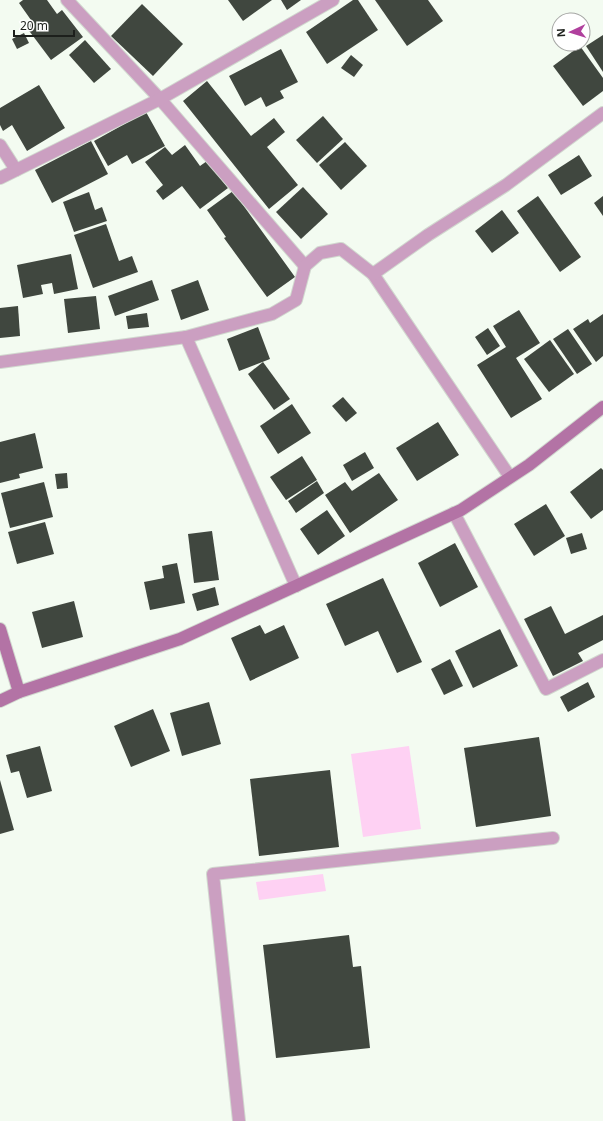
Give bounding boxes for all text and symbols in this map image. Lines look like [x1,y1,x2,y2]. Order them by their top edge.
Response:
scale bar [14,12,74,38]
north arrow [551,12,591,52]
text: 20 m [20,17,48,34]
text: N [553,28,568,38]

